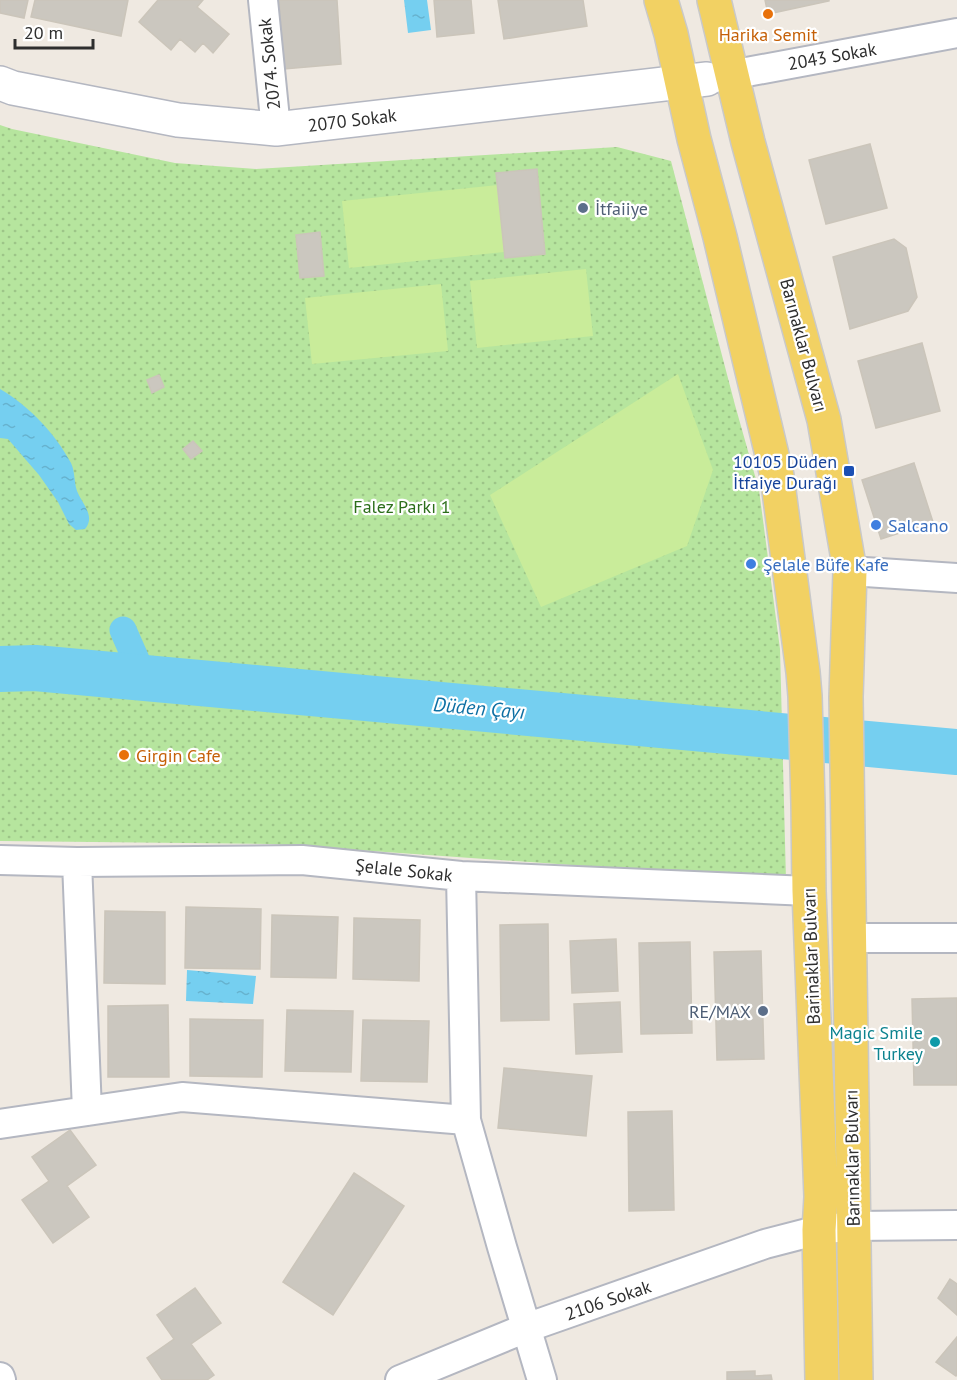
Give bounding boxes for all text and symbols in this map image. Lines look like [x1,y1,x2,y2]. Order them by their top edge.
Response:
marker: Harika Semit [761,7,775,21]
scale bar [15,12,93,50]
street label: 2074. Sokak [253,17,285,111]
text: 20 m [24,21,63,44]
place label: Harika Semit [719,23,817,46]
street label: 2043 Sokak [786,37,878,75]
street label: 2070 Sokak [306,103,398,137]
place label: İtfaiiye [595,197,648,220]
marker: İtfaiiye [576,201,590,215]
street label: Barınaklar Bulvarı [775,276,833,414]
place label: 10105 Düden İtfaiye Durağı [733,450,837,494]
marker: 10105 Düden İtfaiye Durağı [842,464,856,478]
park label: Falez Parkı 1 [353,495,451,518]
place label: Salcano [888,514,948,537]
marker: Salcano [869,518,883,532]
place label: Şelale Büfe Kafe [763,553,889,576]
marker: Şelale Büfe Kafe [744,557,758,571]
water label: Düden Çayı [432,691,526,725]
place label: Girgin Cafe [136,744,221,767]
marker: Girgin Cafe [117,748,131,762]
street label: Şelale Sokak [354,853,454,887]
street label: Barinaklar Bulvarı [797,887,825,1025]
place label: RE/MAX [689,1000,751,1023]
marker: RE/MAX [756,1004,770,1018]
place label: Magic Smile Turkey [829,1021,924,1065]
marker: Magic Smile Turkey [928,1035,942,1049]
street label: Barınaklar Bulvarı [839,1089,865,1227]
street label: 2106 Sokak [562,1274,654,1325]

